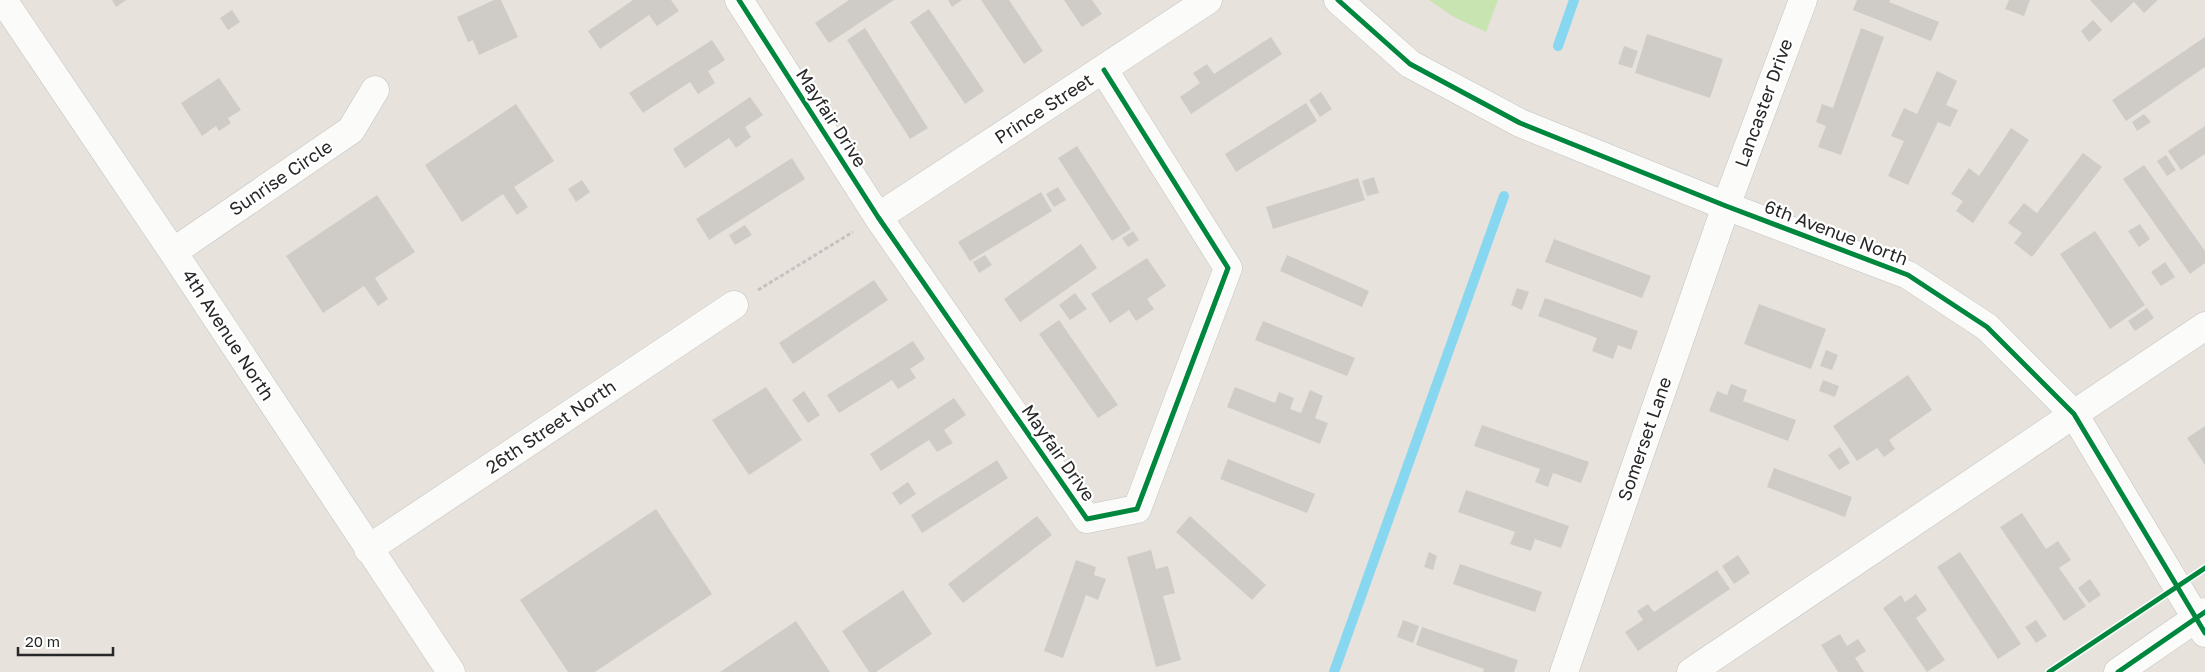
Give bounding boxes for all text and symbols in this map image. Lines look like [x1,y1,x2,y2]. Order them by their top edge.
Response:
street label: Lancaster Drive [1730,35,1796,170]
street label: Mayfair Drive [792,64,872,171]
street label: Prince Street [990,68,1097,148]
street label: Sunrise Circle [225,135,336,220]
street label: 6th Avenue North [1762,195,1911,270]
street label: 4th Avenue North [178,265,279,404]
street label: Somerset Lane [1613,374,1676,503]
street label: 26th Street North [481,375,620,478]
street label: Mayfair Drive [1017,400,1100,505]
scale bar [18,624,112,656]
text: 20 m [25,632,60,650]

